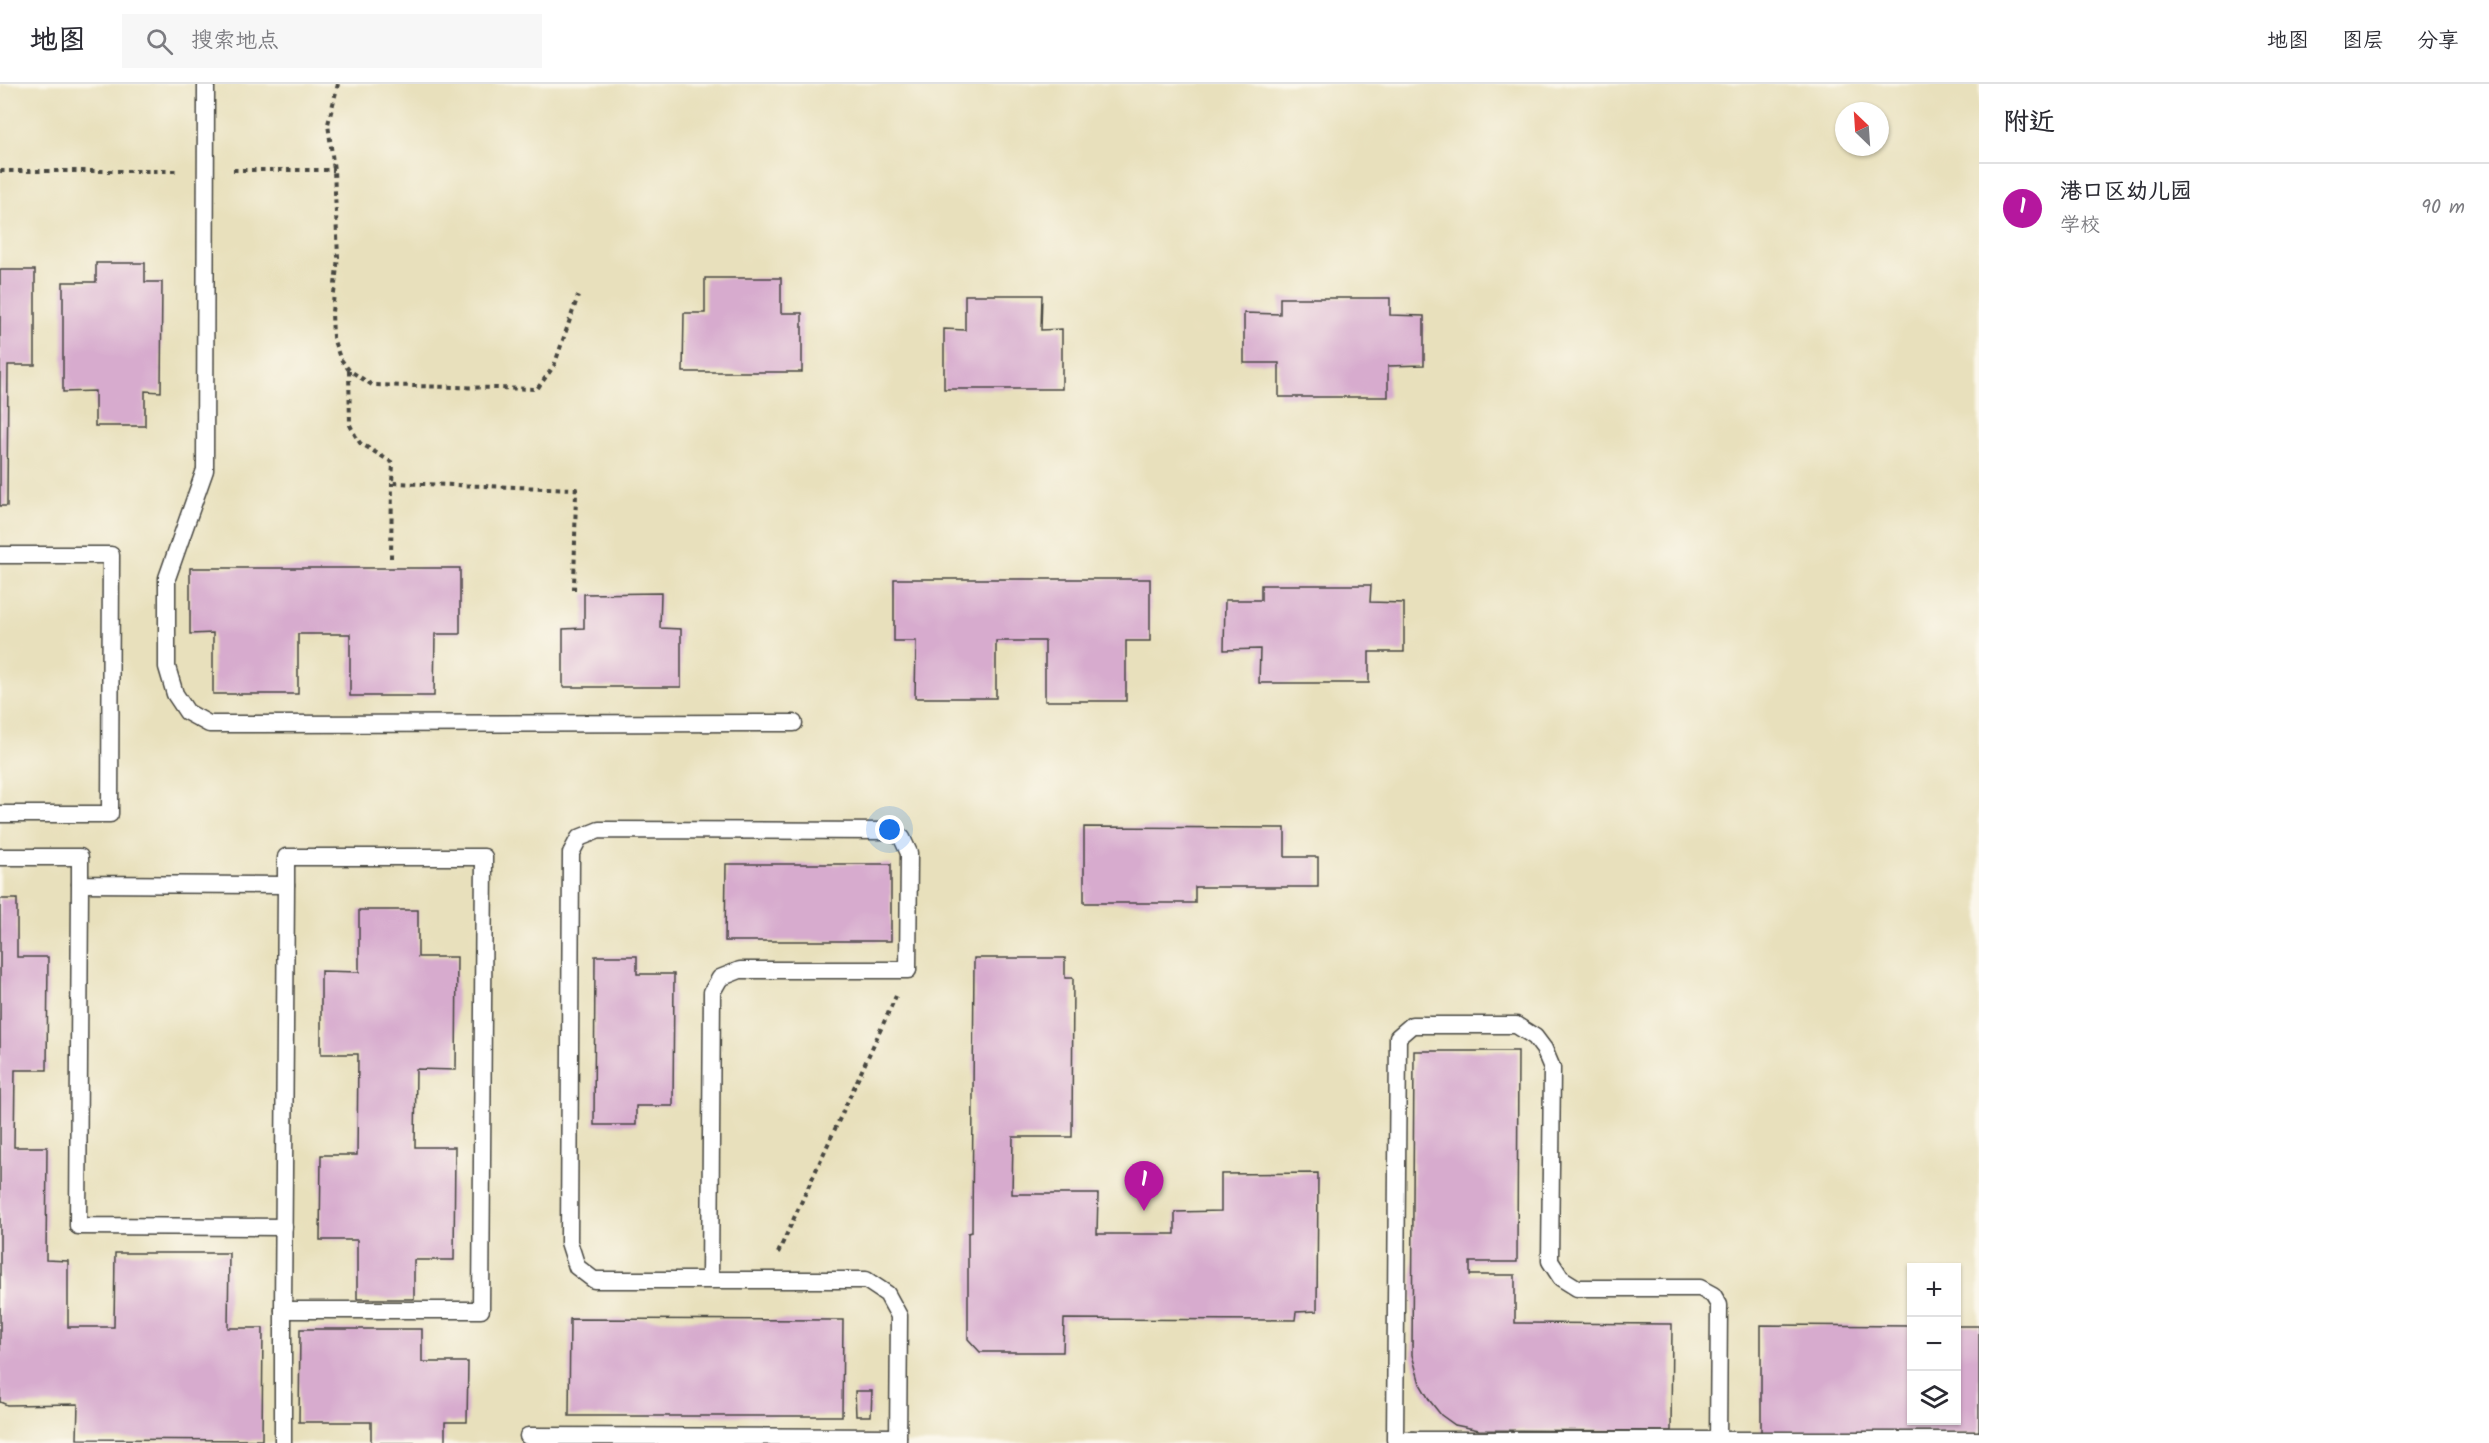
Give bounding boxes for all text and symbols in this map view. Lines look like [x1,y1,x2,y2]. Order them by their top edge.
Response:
search box [122,14,542,68]
text: 地图 [30,19,86,64]
text: 搜索地点 [191,24,279,59]
icon: search [143,25,176,58]
text: 地图 [2267,25,2309,58]
text: 图层 [2342,25,2384,58]
text: 分享 [2417,25,2459,58]
north arrow [1835,102,1889,156]
text: 附近 [2003,102,2055,144]
text: 港口区幼儿园 [2060,175,2192,210]
text: 1 [2019,192,2026,224]
text: 90 m [2421,192,2465,224]
text: 学校 [2060,210,2100,242]
your location [875,815,904,844]
pin: 1 [1124,1162,1164,1211]
map controls [1907,1263,1961,1425]
button: + [1907,1263,1961,1317]
button: − [1907,1317,1961,1371]
button: layers [1907,1371,1961,1425]

